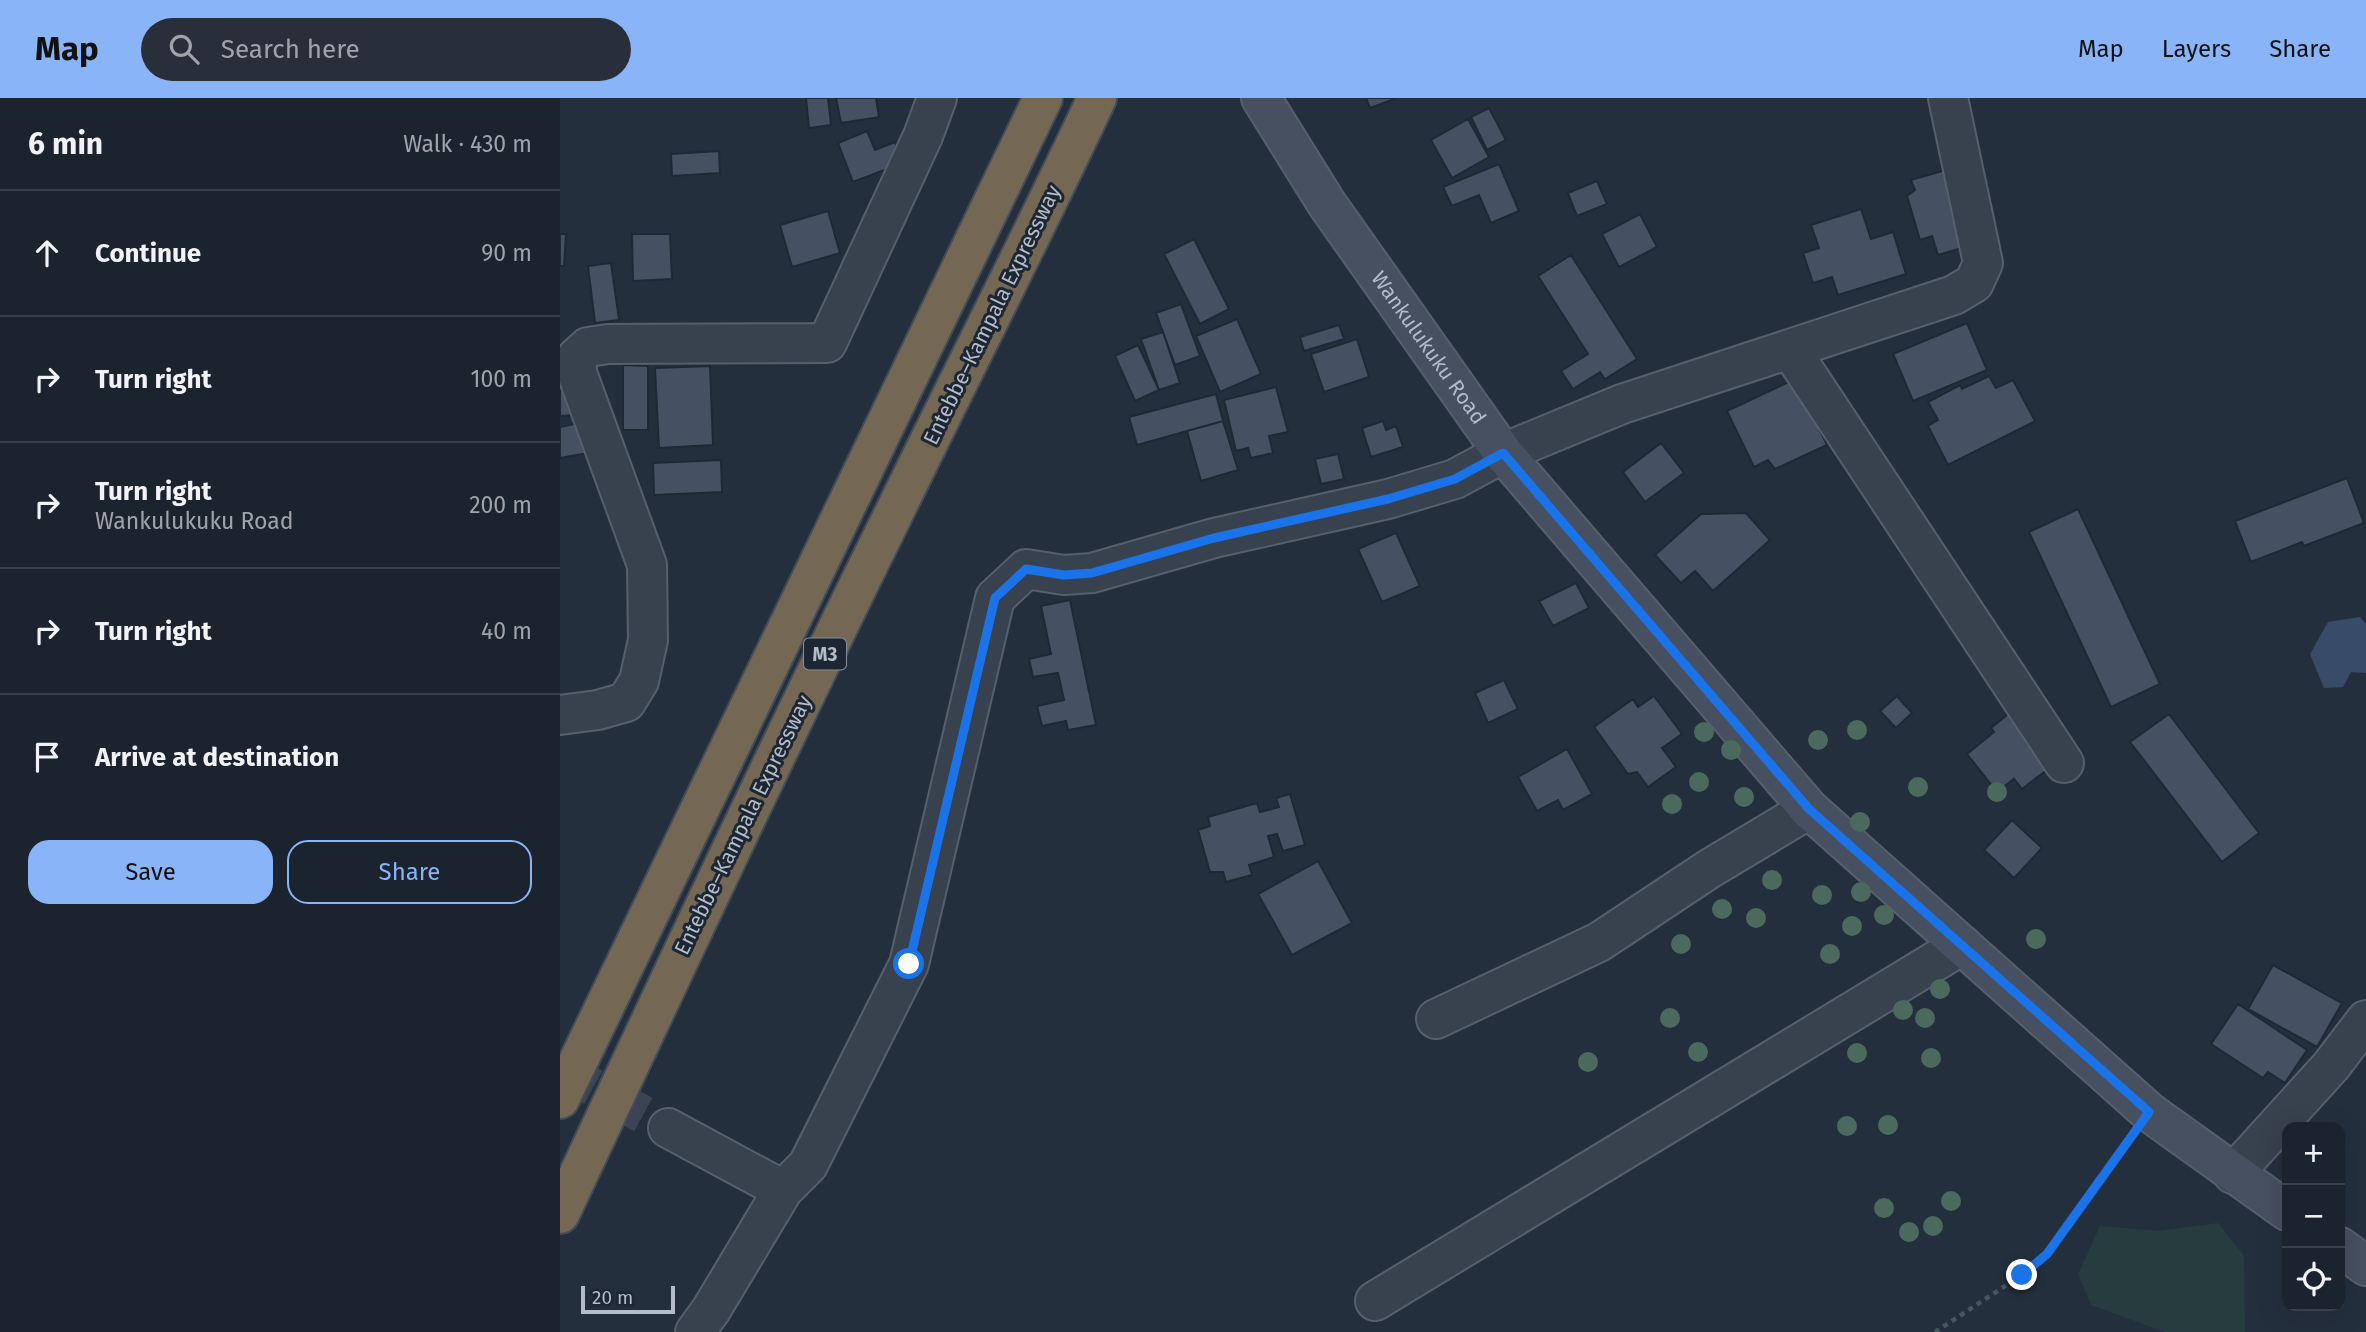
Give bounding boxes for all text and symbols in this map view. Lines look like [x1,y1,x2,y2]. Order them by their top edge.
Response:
search box [141,18,631,81]
text: Map [35,29,99,69]
icon: search [165,30,203,68]
text: Search here [221,34,360,65]
text: Map [2078,35,2124,63]
text: Layers [2162,35,2231,63]
text: Share [2269,35,2331,63]
text: 6 min [28,126,103,162]
text: Walk · 430 m [403,130,532,158]
street label: Entebbe–Kampala Expressway [918,180,1067,449]
icon: ahead [28,234,66,272]
text: Continue [95,238,201,269]
text: 90 m [481,239,532,267]
street label: Wankulukuku Road [1366,266,1492,429]
icon: right [28,360,66,398]
text: Turn right [95,364,212,395]
text: 100 m [471,365,532,393]
text: Turn right [95,476,212,507]
icon: right [28,486,66,524]
text: 200 m [469,491,532,519]
text: Wankulukuku Road [95,507,294,535]
icon: right [28,612,66,650]
text: Turn right [95,616,212,647]
text: 40 m [481,617,532,645]
road number: M3 [804,638,846,670]
street label: Entebbe–Kampala Expressway [669,690,818,959]
icon: arrive [28,738,66,776]
text: Arrive at destination [95,742,339,773]
button: Save [28,840,273,904]
button: Share [287,840,532,904]
route start [893,948,924,979]
map controls [2282,1122,2345,1311]
button: + [2282,1122,2345,1185]
button: − [2282,1185,2345,1248]
button: locate [2282,1248,2345,1311]
route end [2006,1259,2037,1290]
scale bar [581,1283,676,1315]
text: 20 m [592,1286,633,1309]

